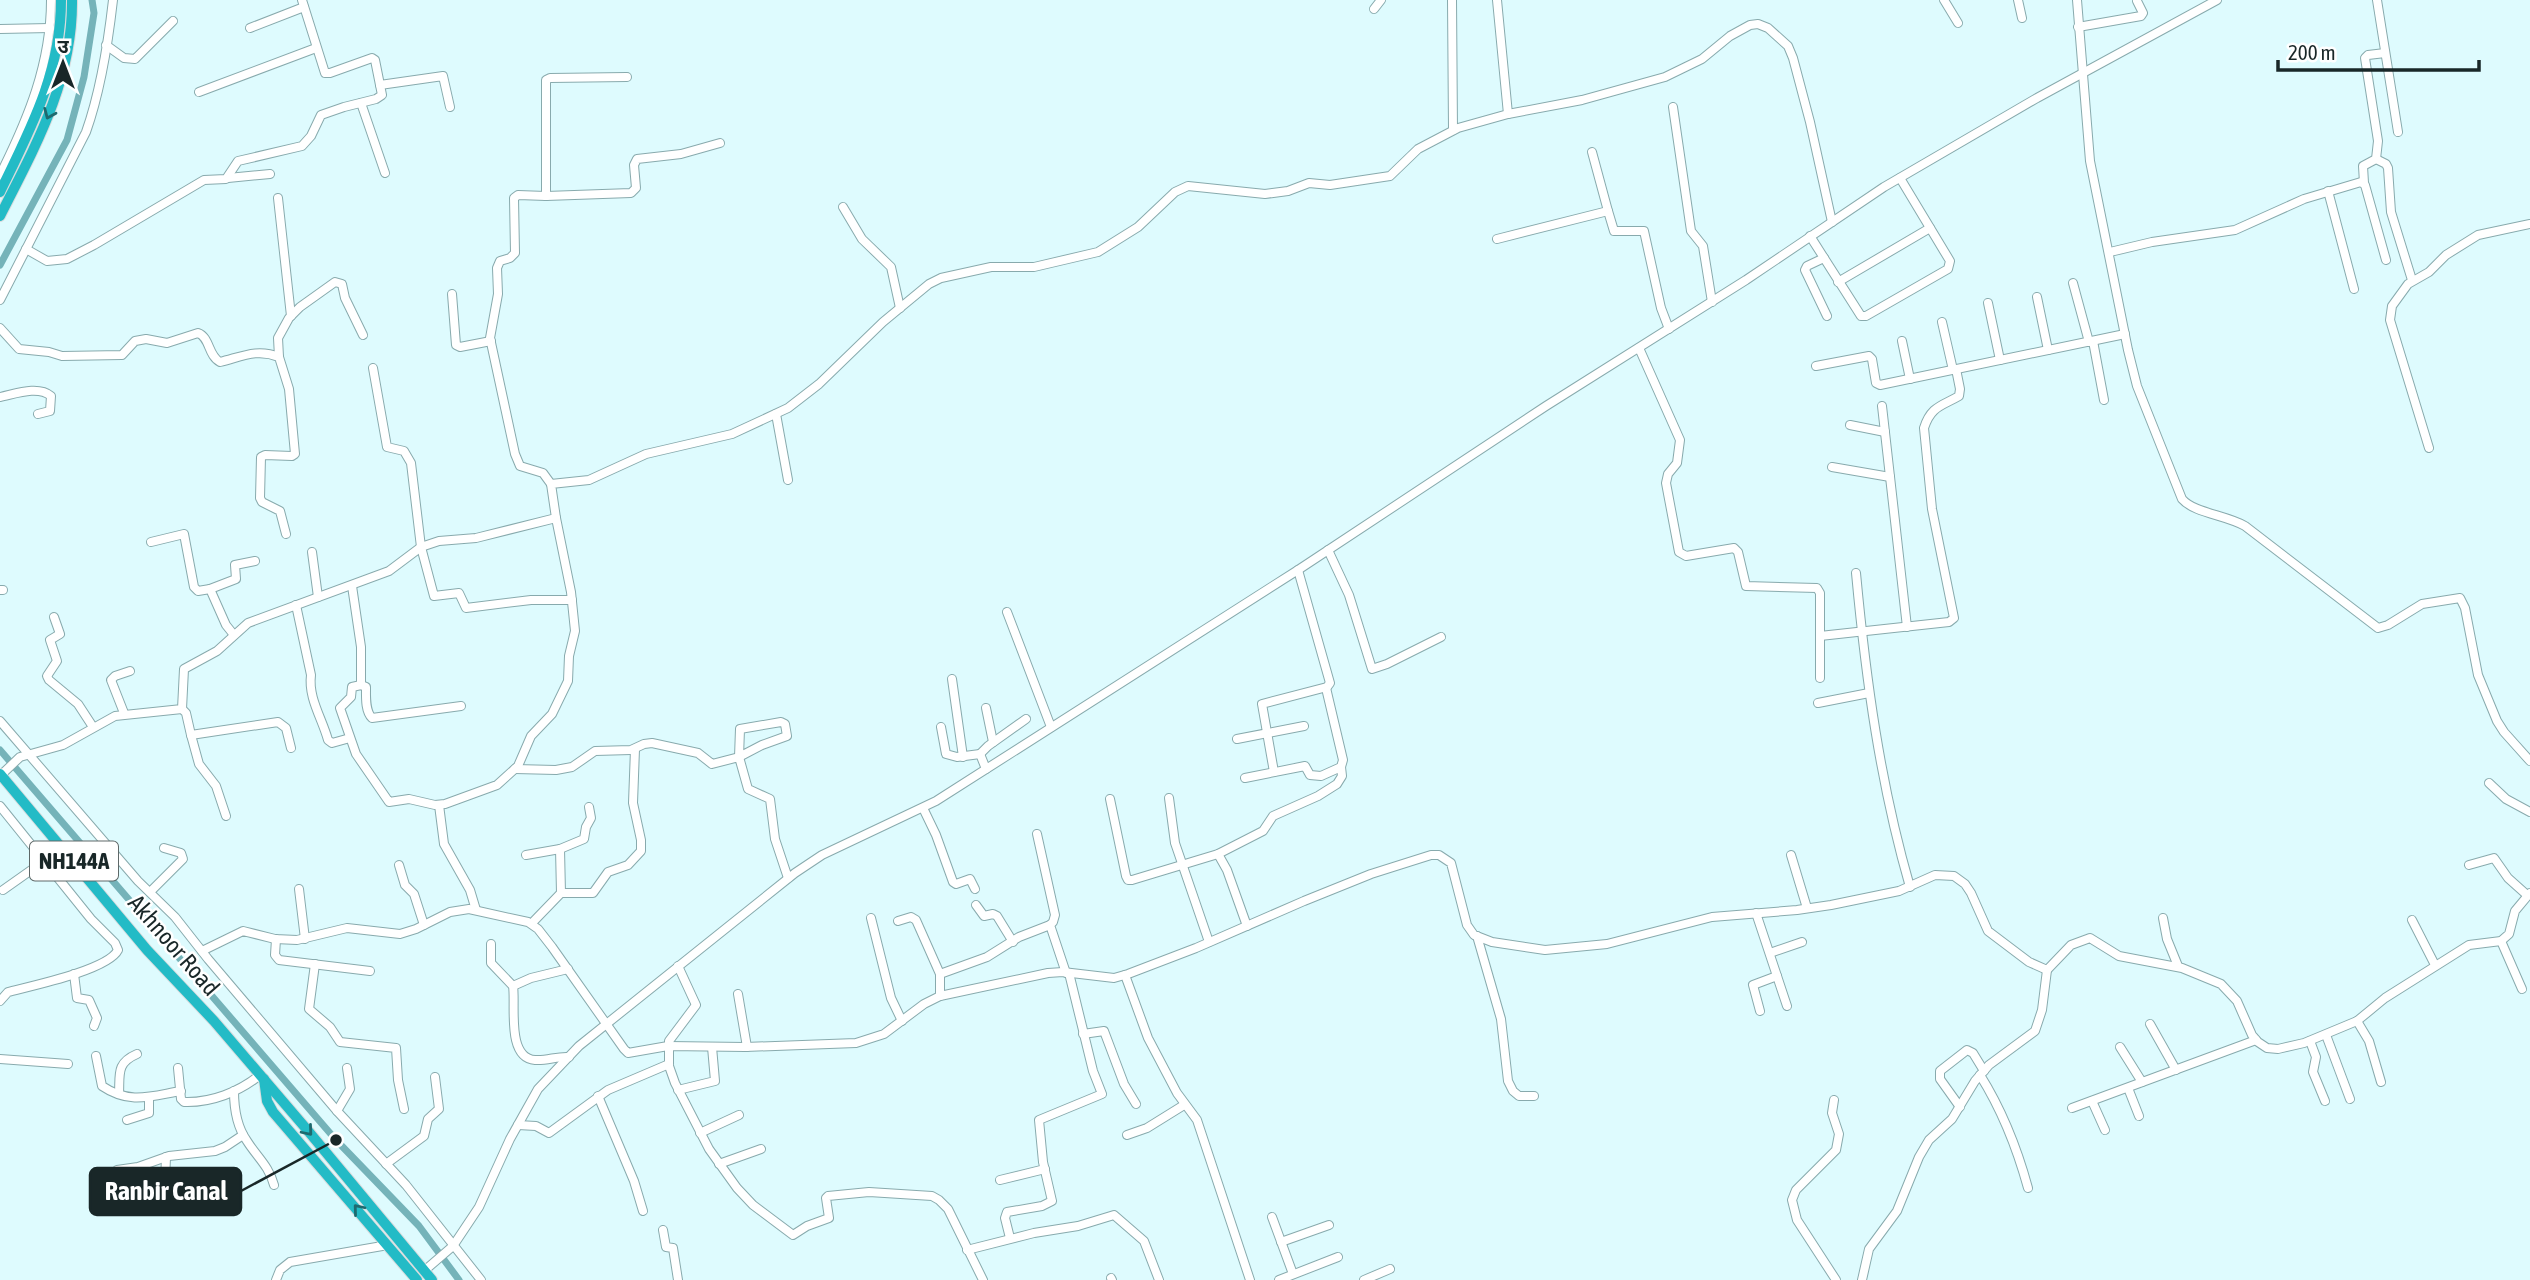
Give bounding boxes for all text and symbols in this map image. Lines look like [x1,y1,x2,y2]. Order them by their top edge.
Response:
north arrow [28,28,98,98]
scale bar [2278,28,2479,72]
text: उ [57,35,69,57]
text: 200 m [2288,40,2336,64]
one-way arrow [44,107,58,119]
road number: NH144A [30,842,118,880]
street label: Akhnoor Road [123,889,225,1001]
one-way arrow [300,1123,312,1136]
callout: Ranbir Canal [90,1168,241,1215]
text: Ranbir Canal [105,1176,228,1206]
one-way arrow [354,1204,366,1217]

